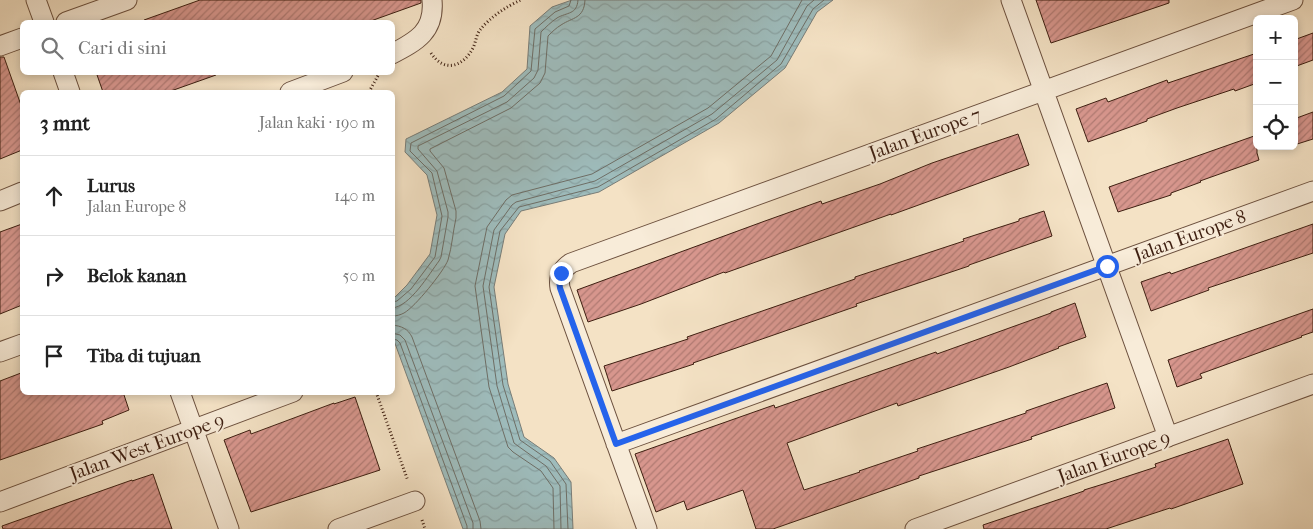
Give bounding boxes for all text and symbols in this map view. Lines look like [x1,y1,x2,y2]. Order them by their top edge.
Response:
map controls [1253,15,1298,150]
button: + [1253,15,1298,60]
search box [20,20,395,75]
icon: search [38,34,66,62]
text: Cari di sini [78,37,167,59]
button: − [1253,60,1298,105]
street label: Jalan Europe 7 [864,104,984,165]
button: locate [1253,105,1298,150]
text: 3 mnt [40,111,90,135]
text: Jalan kaki · 190 m [259,113,375,132]
text: Lurus [87,175,135,197]
icon: ahead [40,182,68,210]
text: 140 m [334,186,375,205]
text: Jalan Europe 8 [87,197,186,216]
street label: Jalan Europe 8 [1129,205,1249,267]
route start [1096,255,1119,278]
icon: right [40,262,68,290]
route end [550,262,573,285]
text: Belok kanan [87,265,187,287]
text: 50 m [343,266,375,285]
icon: arrive [40,342,68,370]
text: Tiba di tujuan [87,345,201,367]
street label: Jalan West Europe 9 [65,409,227,486]
street label: Jalan Europe 9 [1053,426,1173,488]

